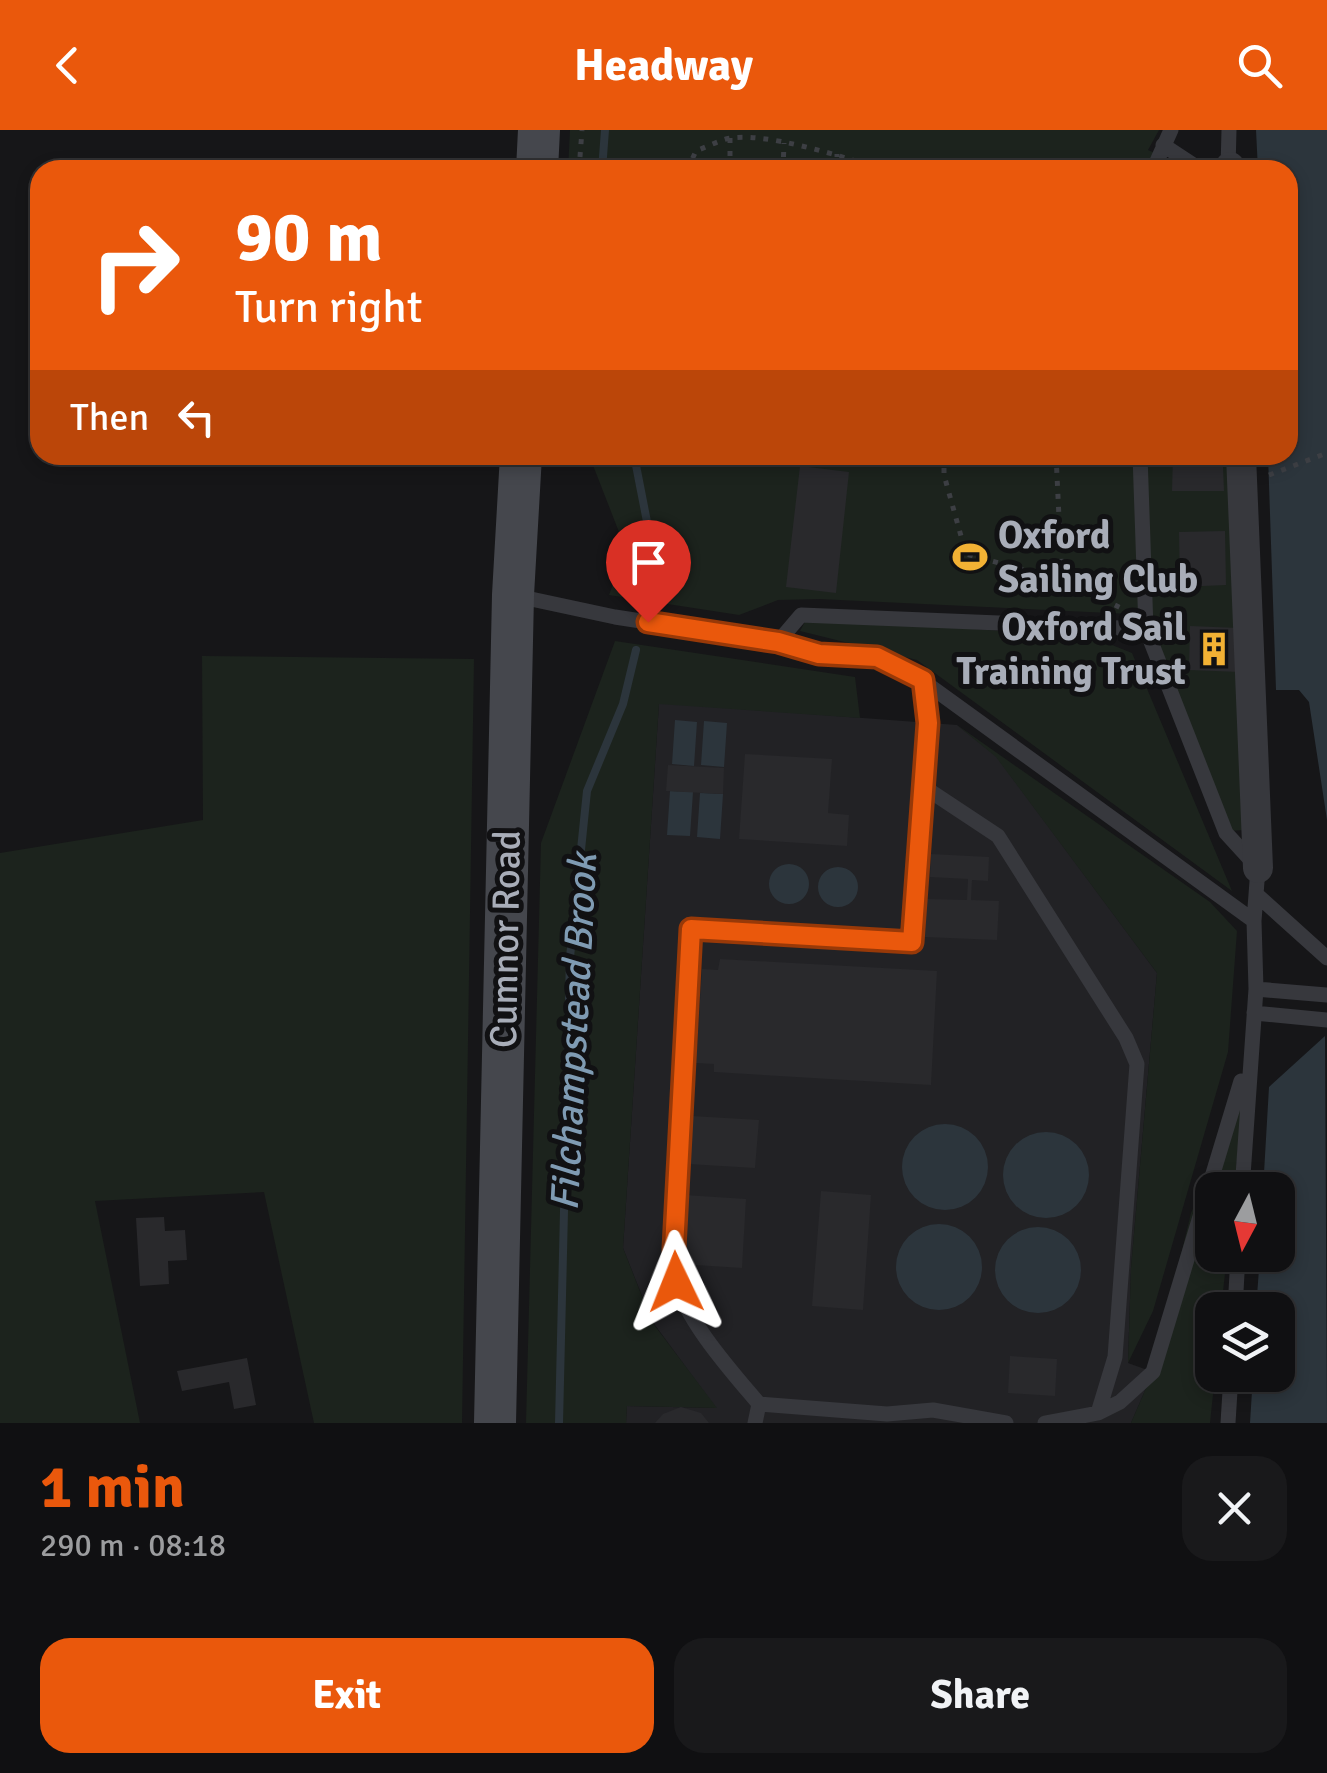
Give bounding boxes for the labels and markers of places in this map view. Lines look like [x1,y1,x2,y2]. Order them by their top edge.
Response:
place label: Oxford Sailing Club [998,512,1198,603]
pin [606,520,691,623]
sports icon: Oxford Sailing Club [951,538,989,576]
place label: Oxford Sail Training Trust [956,604,1186,695]
building icon: Oxford Sail Training Trust [1195,630,1233,668]

